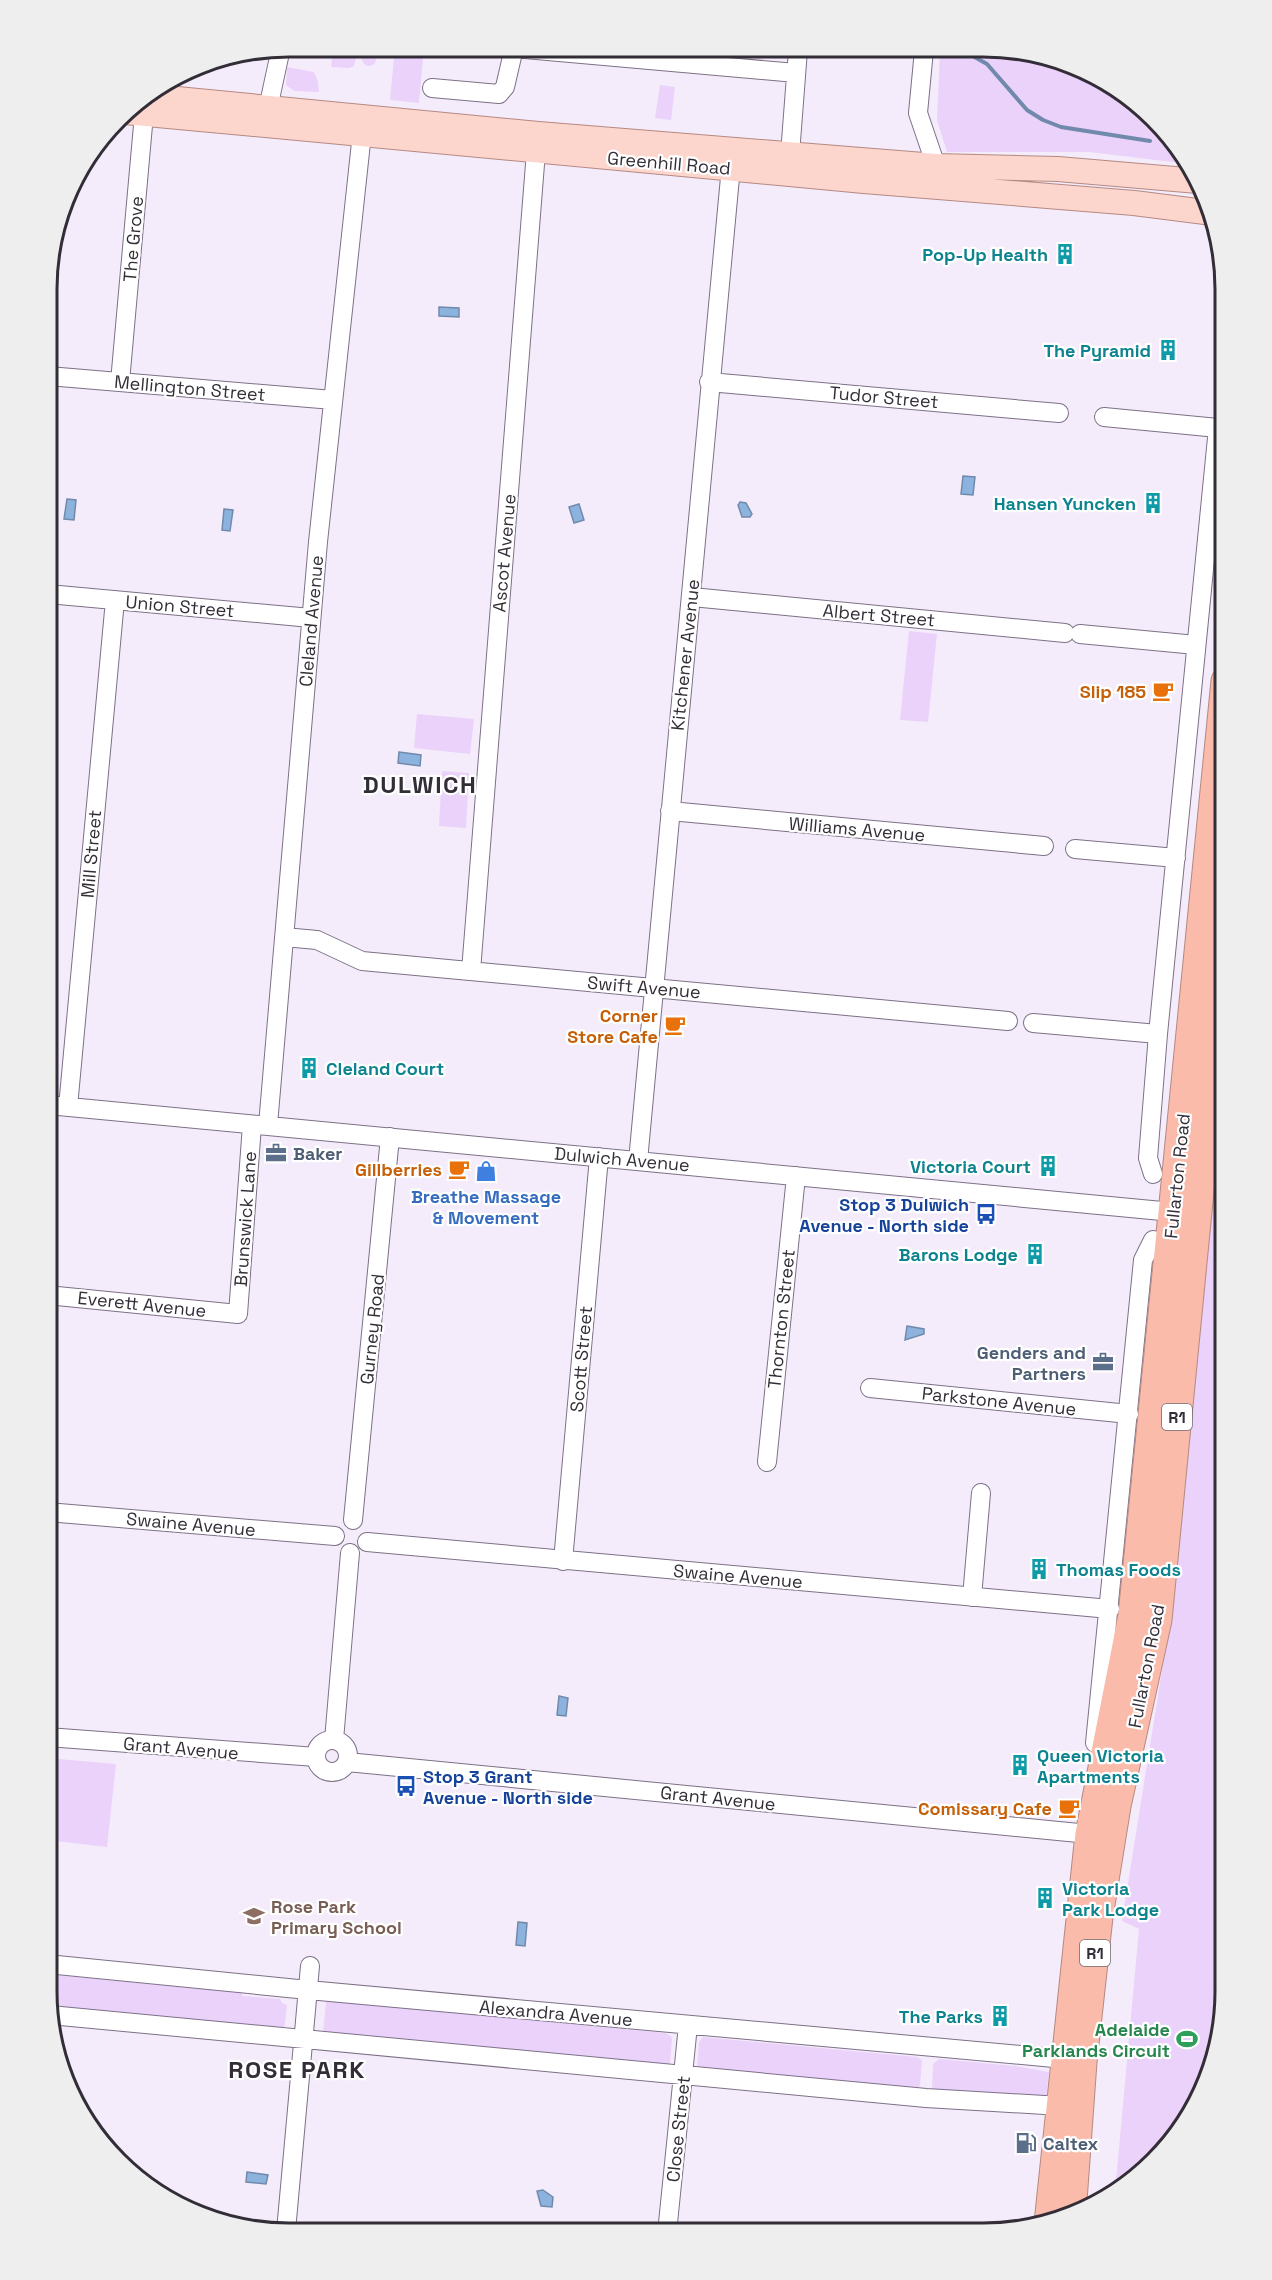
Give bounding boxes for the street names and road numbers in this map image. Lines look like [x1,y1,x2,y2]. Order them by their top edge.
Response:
street label: Greenhill Road [606,146,732,180]
street label: The Grove [118,195,148,283]
street label: Mellington Street [113,370,267,406]
street label: Tudor Street [829,381,939,413]
street label: Ascot Avenue [487,493,521,613]
street label: Cleland Avenue [294,554,328,688]
street label: Kitchener Avenue [666,578,704,732]
street label: Union Street [125,590,235,622]
street label: Albert Street [822,599,936,631]
street label: Mill Street [76,809,106,899]
street label: Williams Avenue [788,812,926,846]
street label: Swift Avenue [586,971,702,1003]
street label: Fullarton Road [1159,1112,1195,1240]
street label: Dulwich Avenue [553,1142,691,1176]
street label: Brunswick Lane [229,1150,261,1288]
street label: Thornton Street [762,1248,800,1390]
street label: Gurney Road [355,1273,389,1385]
street label: Everett Avenue [77,1286,207,1322]
street label: Scott Street [565,1305,597,1413]
street label: Parkstone Avenue [921,1381,1077,1421]
road number: R1 [1162,1404,1192,1430]
street label: Swaine Avenue [125,1507,257,1541]
street label: Swaine Avenue [672,1559,804,1593]
street label: Fullarton Road [1123,1602,1169,1730]
street label: Grant Avenue [122,1732,240,1764]
street label: Grant Avenue [659,1781,777,1815]
road number: R1 [1080,1940,1110,1966]
street label: Alexandra Avenue [478,1995,634,2031]
street label: Close Street [661,2075,695,2183]

